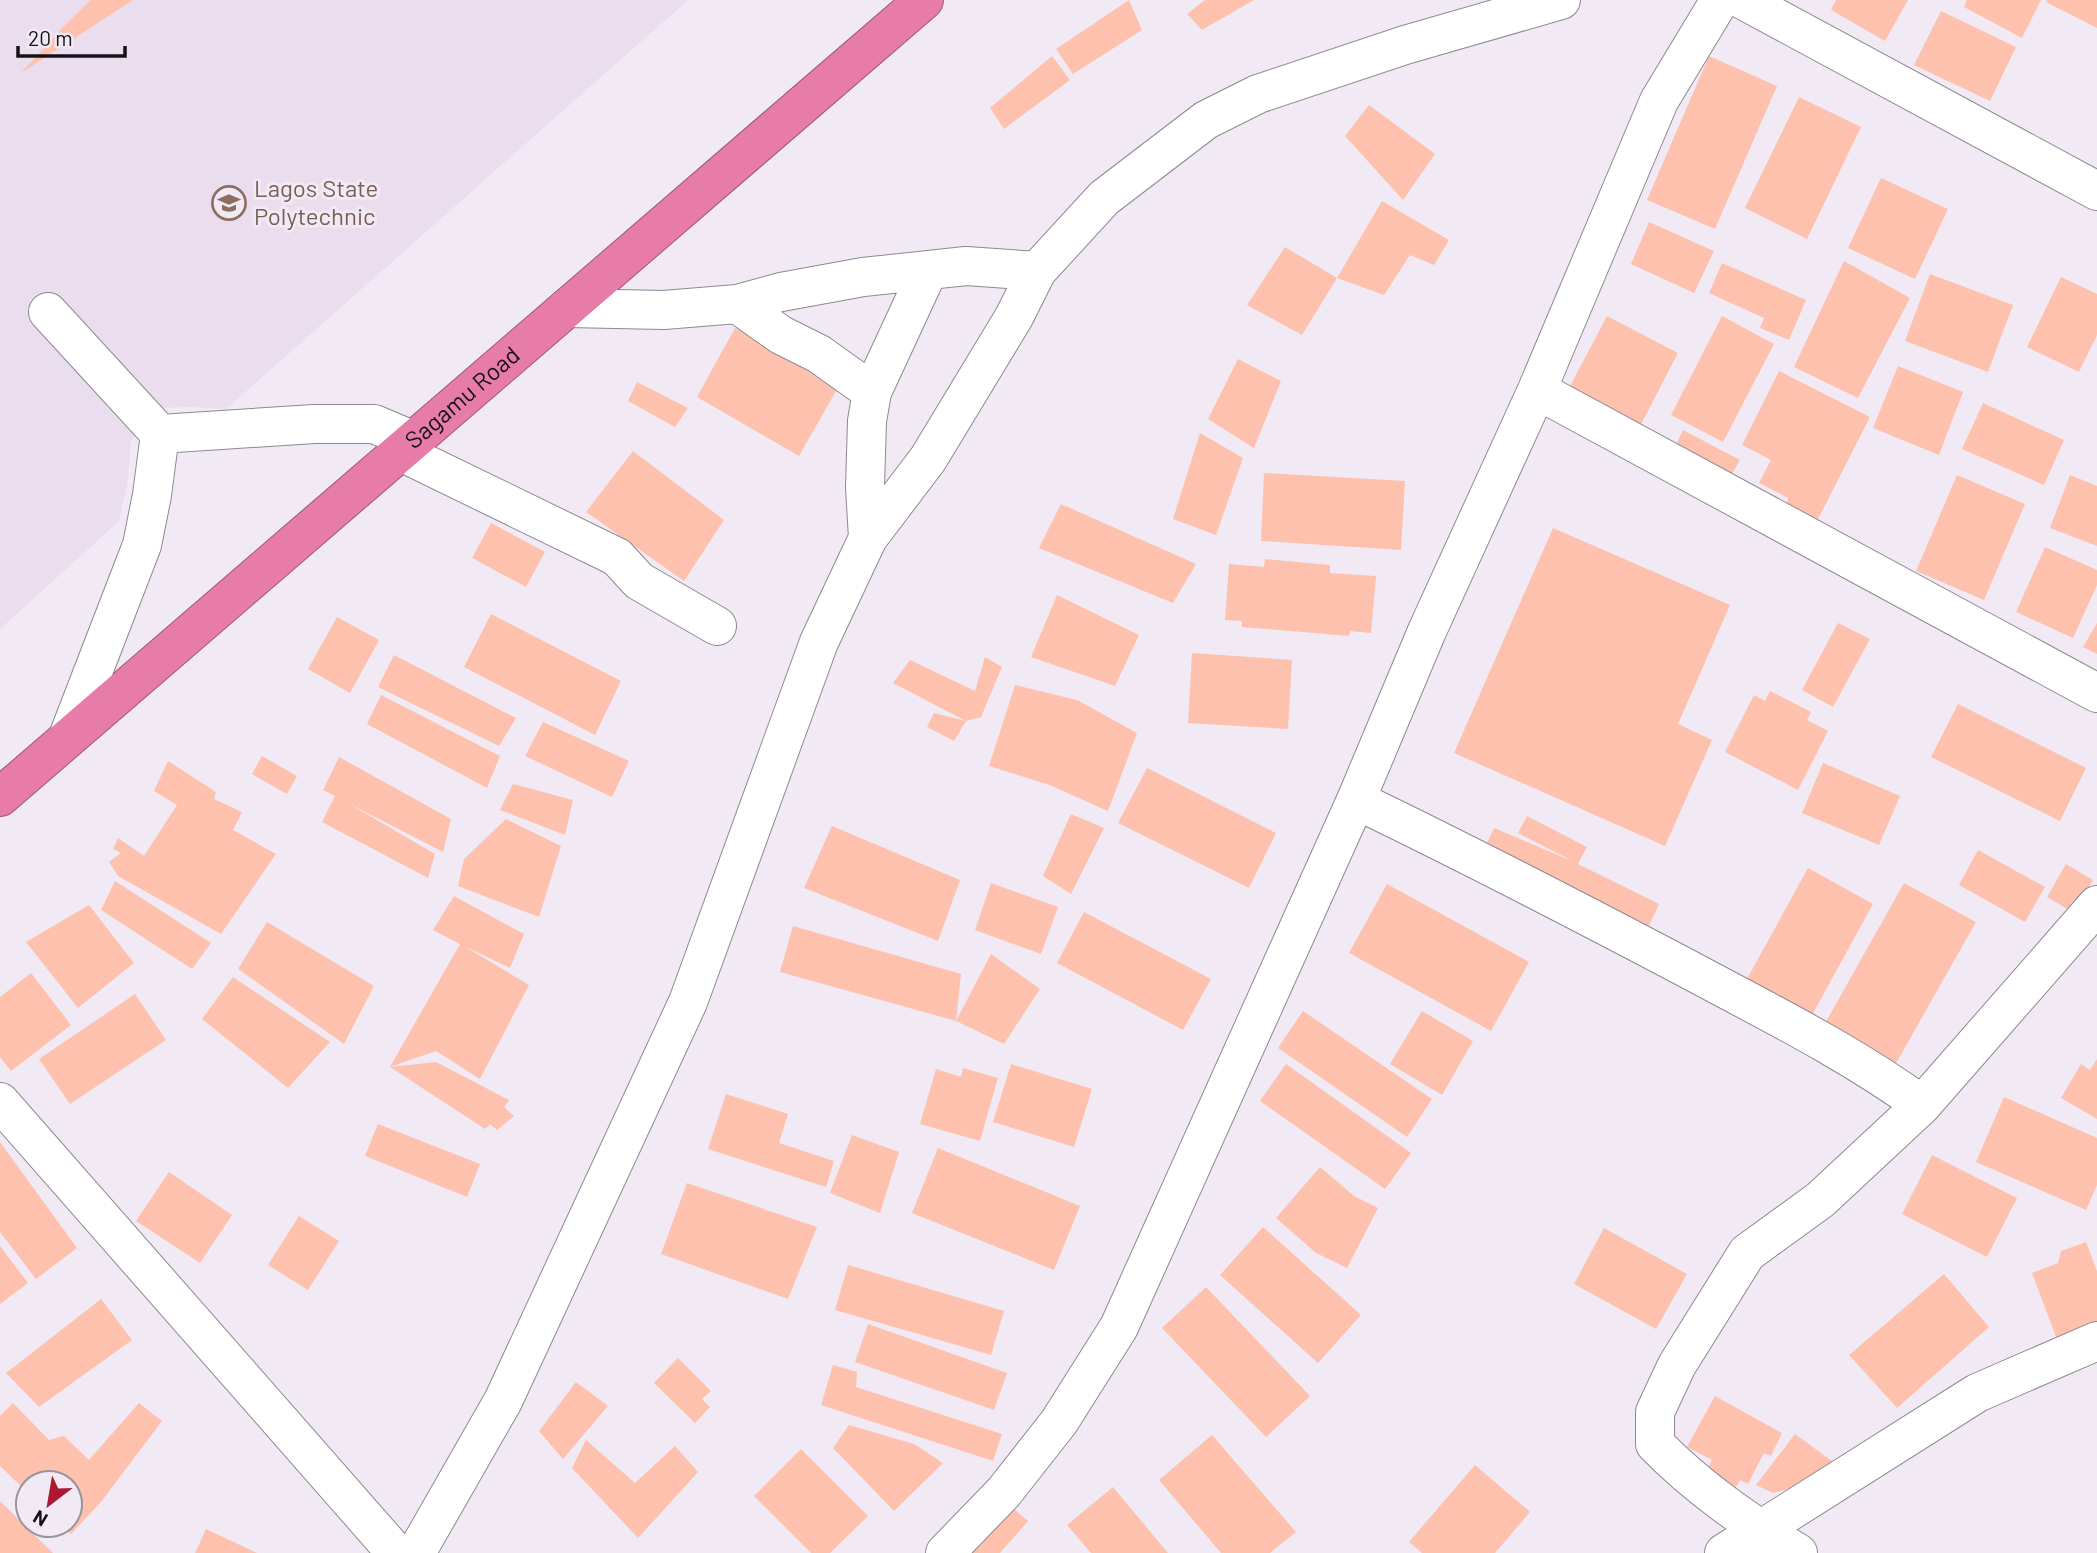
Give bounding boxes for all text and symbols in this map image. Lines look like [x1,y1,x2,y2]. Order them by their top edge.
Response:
scale bar [18,14,124,58]
text: 20 m [28,25,73,50]
place label: Lagos State Polytechnic [254,173,378,230]
school or university icon: Lagos State Polytechnic [210,184,248,222]
street label: Sagamu Road [398,339,525,454]
north arrow [14,1469,84,1539]
text: N [29,1506,51,1532]

